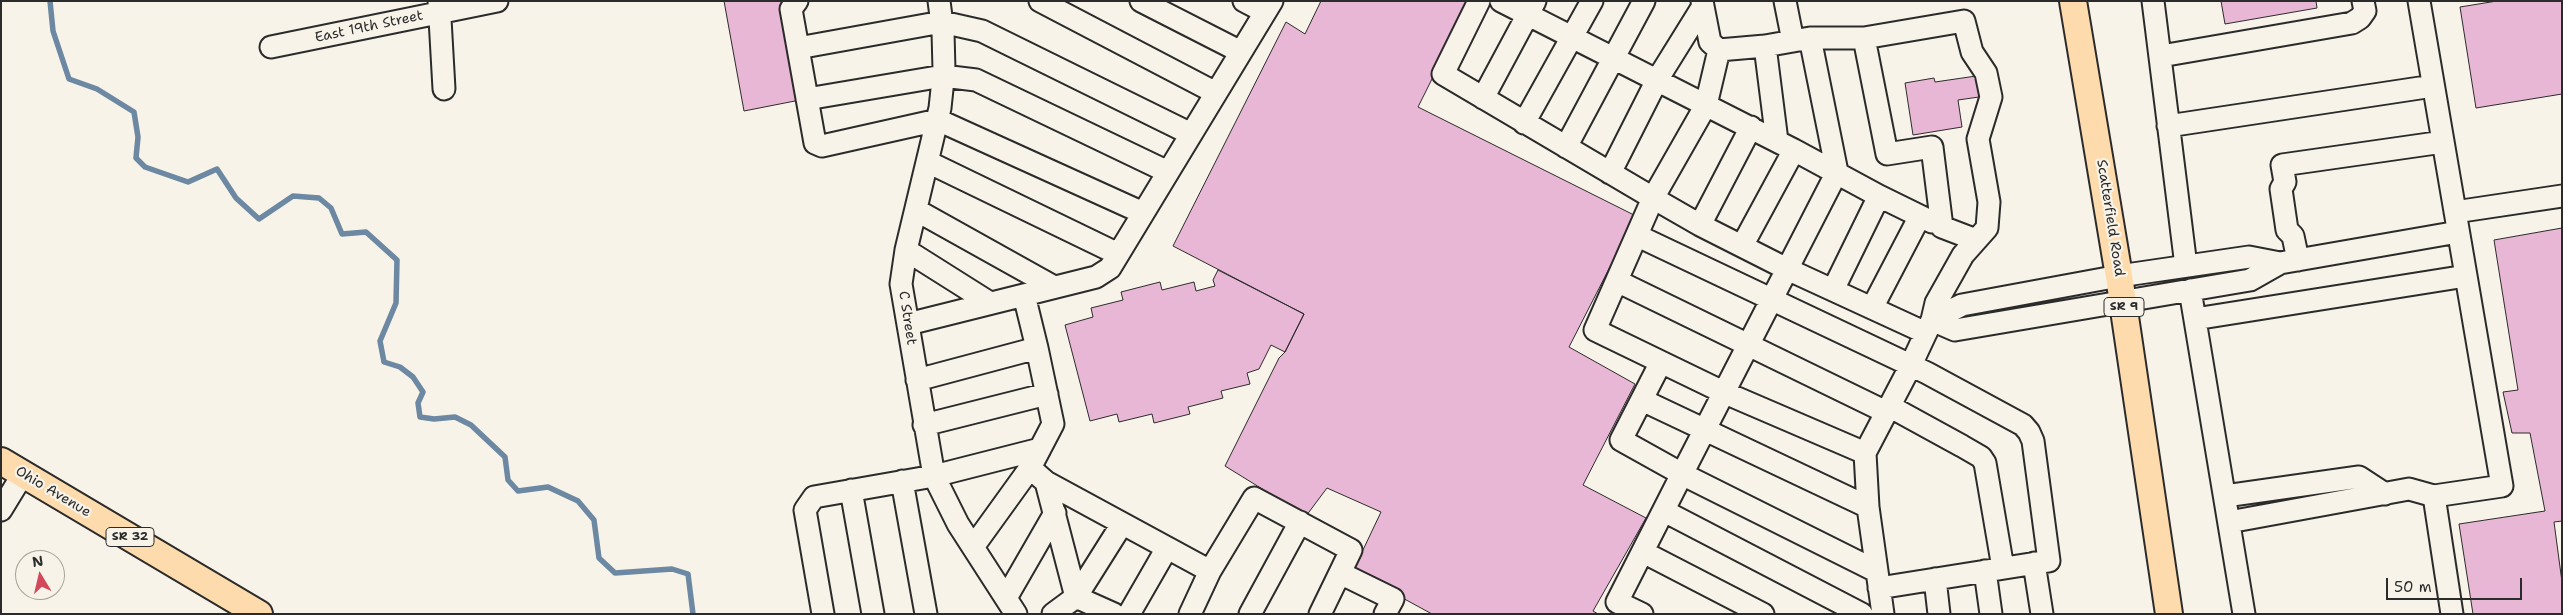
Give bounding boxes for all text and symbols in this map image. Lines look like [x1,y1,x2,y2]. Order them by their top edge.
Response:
street label: East 19th Street [313,7,425,47]
street label: Scatterfield Road [2092,158,2128,278]
street label: C Street [894,290,920,346]
road number: SR 9 [2104,298,2144,316]
street label: Ohio Avenue [12,463,94,521]
road number: SR 32 [106,528,154,546]
north arrow [15,550,65,600]
text: N [31,551,45,571]
scale bar [2388,568,2524,600]
text: 50 m [2394,577,2432,597]

